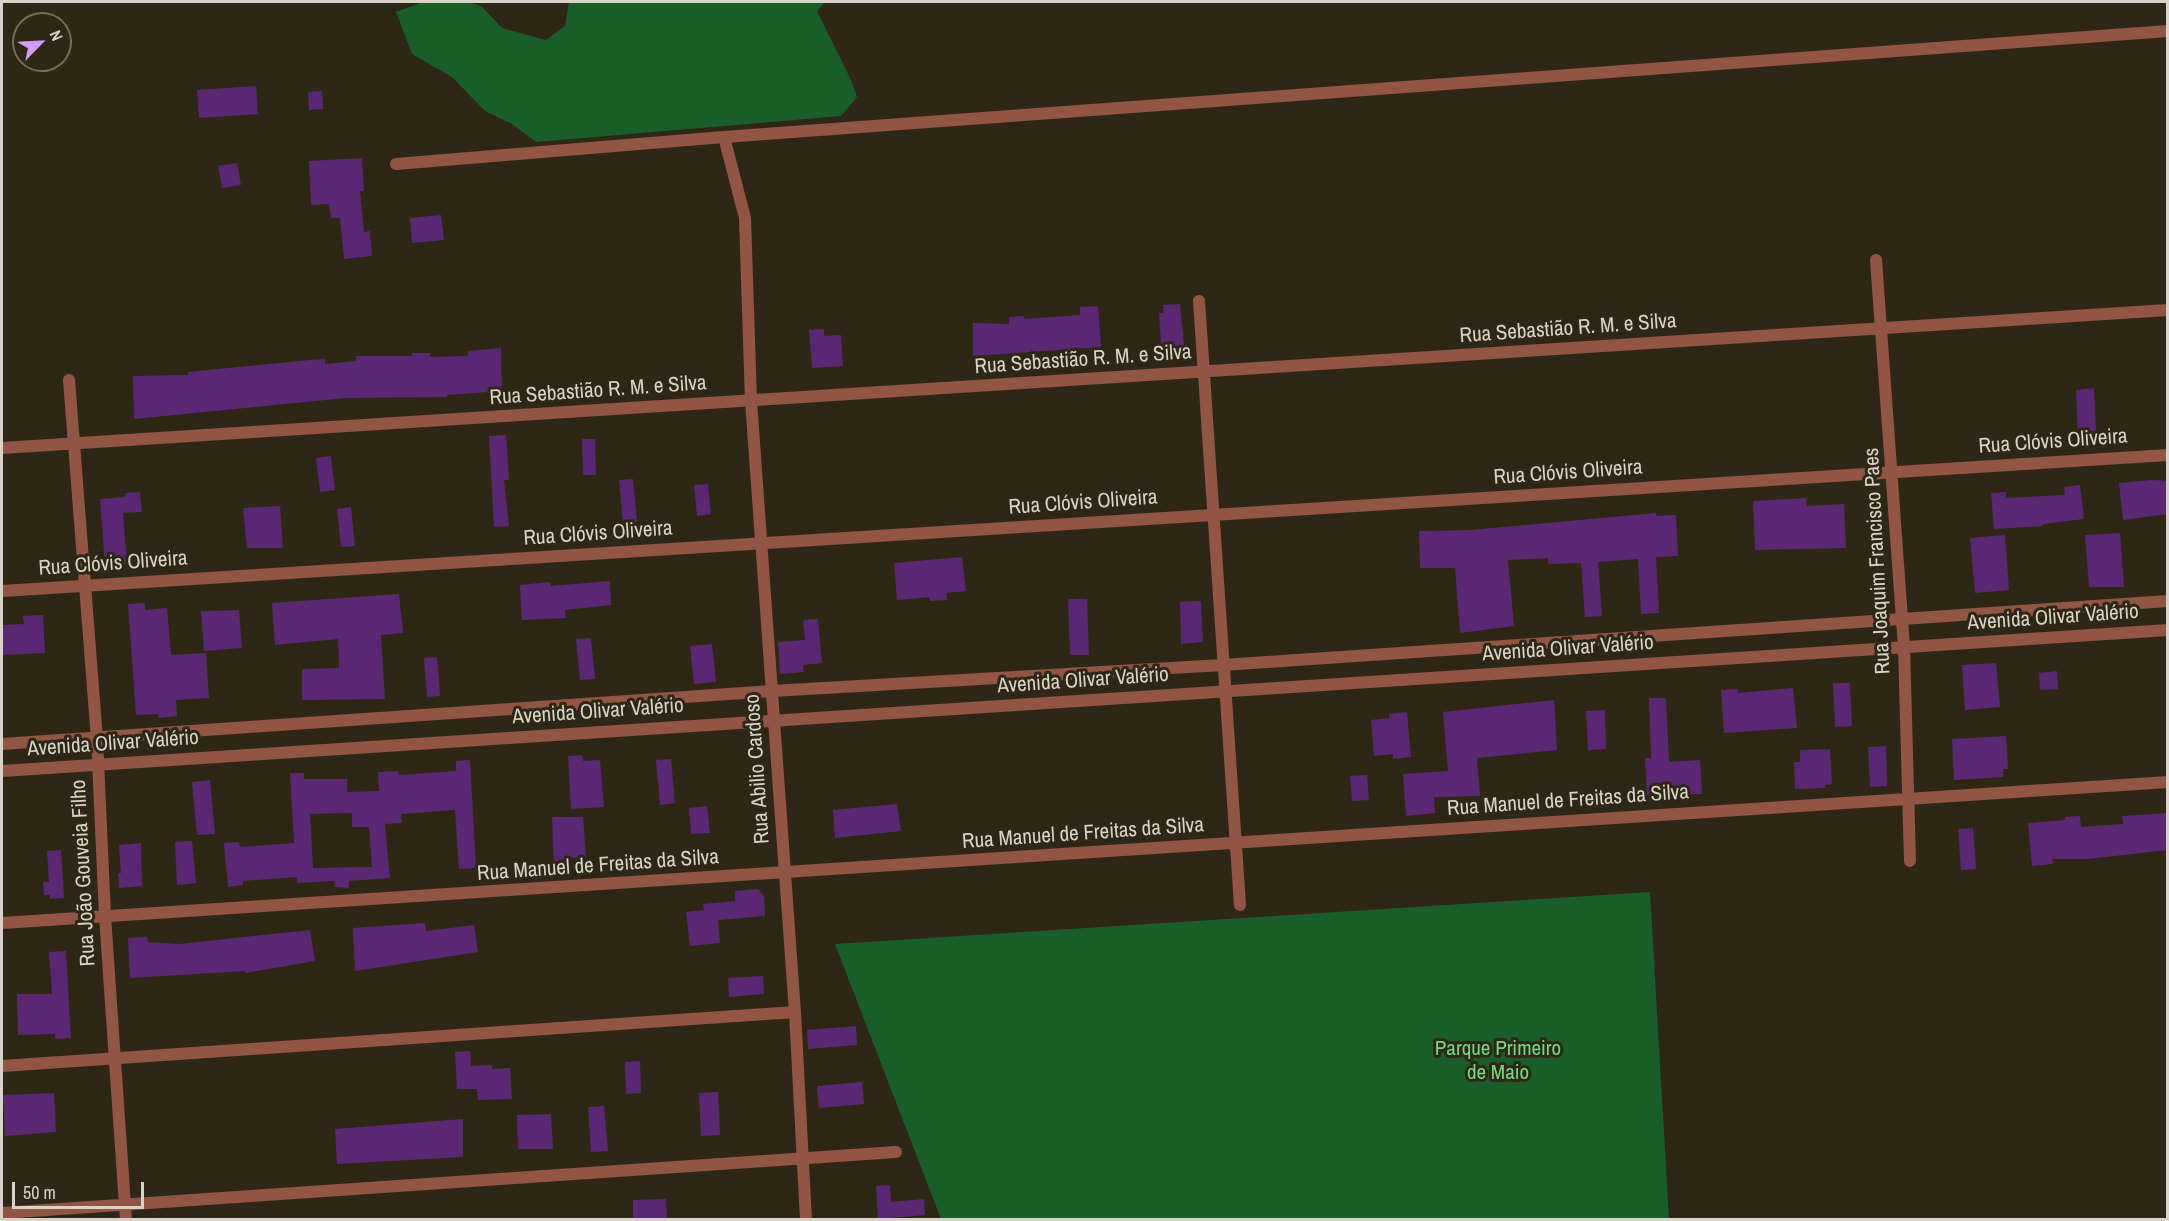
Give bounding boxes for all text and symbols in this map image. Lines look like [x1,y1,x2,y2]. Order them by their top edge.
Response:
north arrow [12,12,72,72]
text: N [45,27,69,44]
street label: Rua Sebastião R. M. e Silva [1459,309,1677,349]
street label: Rua Sebastião R. M. e Silva [974,340,1192,380]
street label: Rua Sebastião R. M. e Silva [489,371,707,411]
street label: Rua Clóvis Oliveira [1978,424,2128,460]
street label: Rua Joaquim Francisco Paes [1859,447,1897,675]
street label: Rua Clóvis Oliveira [1493,455,1643,491]
street label: Rua Clóvis Oliveira [1008,485,1158,521]
street label: Rua Clóvis Oliveira [523,516,673,552]
street label: Rua Clóvis Oliveira [38,546,188,582]
street label: Avenida Olivar Valério [1966,599,2140,637]
street label: Avenida Olivar Valério [1481,630,1655,668]
street label: Avenida Olivar Valério [996,662,1170,700]
street label: Avenida Olivar Valério [511,693,685,731]
street label: Rua Abilio Cardoso [740,693,776,845]
street label: Avenida Olivar Valério [26,725,200,763]
street label: Rua João Gouveia Filho [67,779,101,967]
street label: Rua Manuel de Freitas da Silva [1446,780,1690,822]
street label: Rua Manuel de Freitas da Silva [961,813,1205,855]
street label: Rua Manuel de Freitas da Silva [476,845,720,887]
park label: Parque Primeiro de Maio [1435,1036,1561,1086]
scale bar [15,1170,147,1208]
text: 50 m [23,1180,56,1205]

